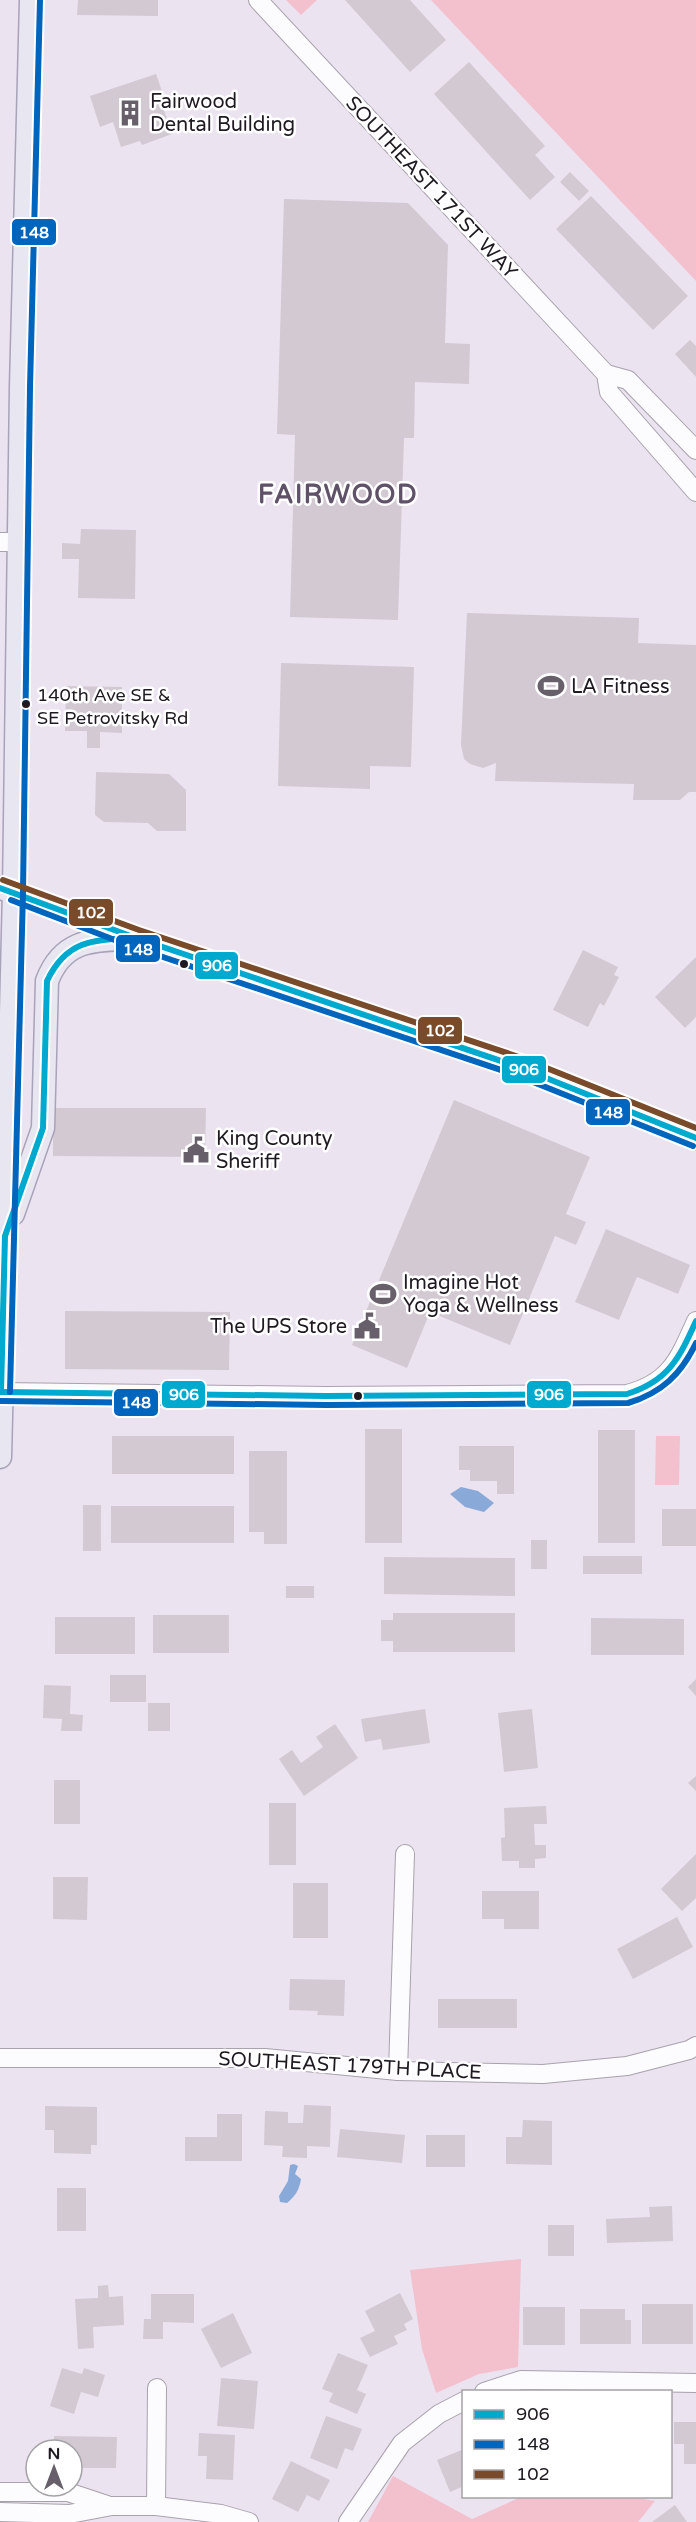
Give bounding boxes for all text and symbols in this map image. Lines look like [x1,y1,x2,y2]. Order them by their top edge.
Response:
place label: Fairwood Dental Building [150,90,295,137]
street label: SOUTHEAST 171ST WAY [340,91,522,284]
building icon: Fairwood Dental Building [115,98,145,128]
line badge: 148 [11,218,57,246]
text: 148 [19,223,49,243]
district label: FAIRWOOD [258,479,418,510]
sports icon: LA Fitness [536,671,566,701]
place label: LA Fitness [571,675,670,699]
place label: 140th Ave SE & SE Petrovitsky Rd [37,684,188,729]
marker: 140th Ave SE & SE Petrovitsky Rd [20,698,32,710]
line badge: 102 [68,898,114,927]
text: 102 [76,903,106,923]
line badge: 148 [115,934,161,963]
text: 148 [123,940,153,960]
line badge: 906 [194,951,239,980]
text: 906 [202,956,232,976]
unlabelled marker [178,958,190,970]
line badge: 102 [417,1016,463,1045]
text: 102 [425,1021,455,1041]
line badge: 906 [501,1055,547,1084]
text: 906 [509,1060,539,1080]
line badge: 148 [585,1098,631,1126]
text: 148 [593,1103,623,1123]
place label: King County Sheriff [216,1127,333,1174]
public building icon: King County Sheriff [181,1135,211,1165]
place label: Imagine Hot Yoga & Wellness [403,1271,559,1318]
sports icon: Imagine Hot Yoga & Wellness [368,1279,398,1309]
public building icon: The UPS Store [352,1311,382,1341]
place label: The UPS Store [210,1315,347,1339]
line badge: 906 [161,1380,206,1409]
line badge: 906 [526,1380,572,1409]
text: 906 [169,1385,199,1405]
text: 906 [534,1385,564,1405]
line badge: 148 [113,1388,159,1417]
unlabelled marker [352,1390,364,1402]
text: 148 [121,1393,151,1413]
street label: SOUTHEAST 179TH PLACE [218,2047,482,2085]
legend [462,2390,672,2498]
text: 906 [516,2403,550,2425]
text: 148 [516,2433,550,2455]
north arrow [24,2438,84,2498]
text: N [48,2444,60,2464]
text: 102 [516,2463,550,2485]

